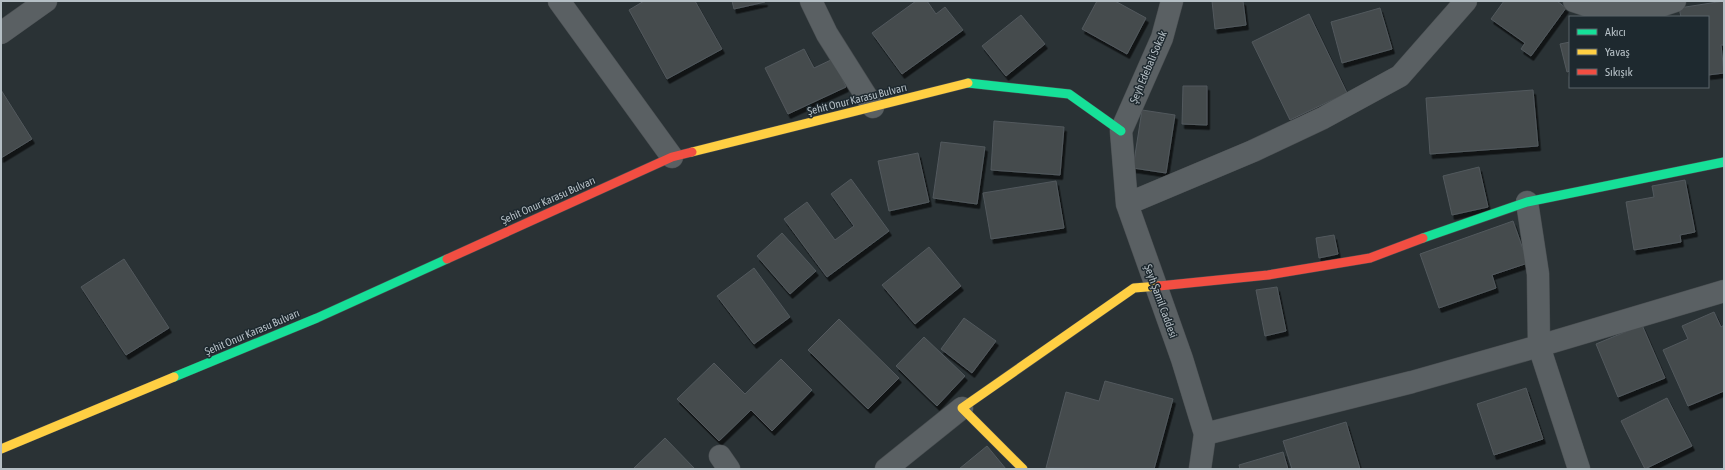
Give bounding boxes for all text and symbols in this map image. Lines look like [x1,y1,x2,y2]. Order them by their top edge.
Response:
legend [1569,16,1709,88]
text: Akıcı [1605,25,1626,39]
street label: Şeyh Edebali Sokak [1127,29,1169,105]
text: Yavaş [1605,45,1630,59]
text: Sıkışık [1605,65,1633,79]
street label: Şehit Onur Karasu Bulvarı [806,81,908,117]
street label: Şehit Onur Karasu Bulvarı [499,174,597,226]
street label: Şeyh Şamil Caddesi [1142,263,1180,339]
street label: Şehit Onur Karasu Bulvarı [203,307,301,357]

